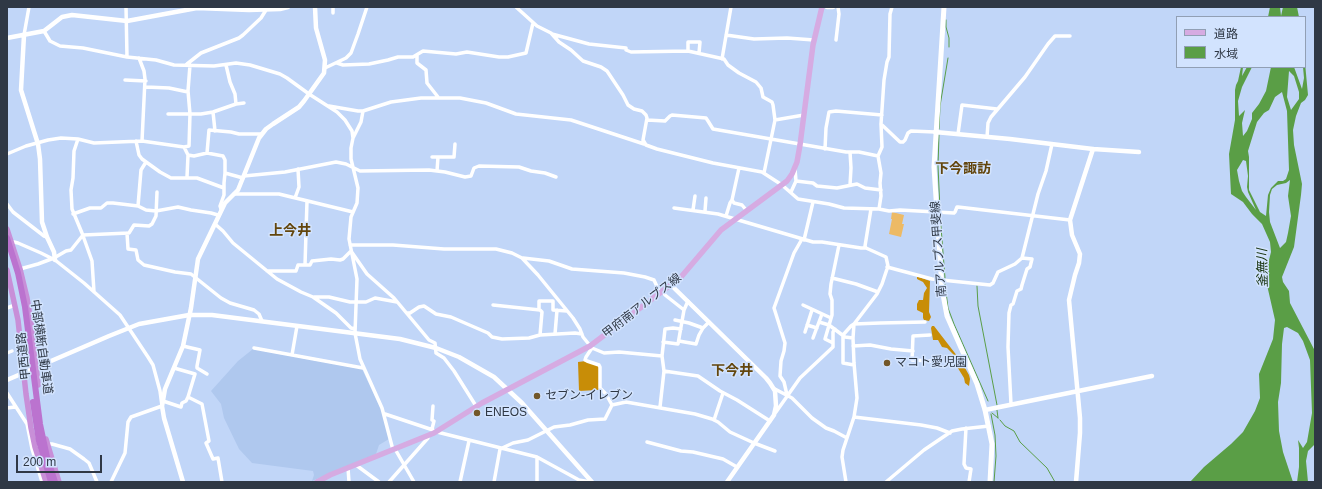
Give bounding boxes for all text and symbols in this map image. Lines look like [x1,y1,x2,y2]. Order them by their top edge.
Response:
legend [1176,16,1306,68]
text: 道路 [1214,27,1238,41]
text: 水域 [1214,47,1238,61]
district label: 下今諏訪 [935,161,991,177]
street label: 南アルプス甲斐線 [928,201,950,297]
district label: 上今井 [269,223,311,239]
water label: 釜無川 [1255,248,1271,288]
street label: 甲府南アルプス線 [600,271,684,341]
street label: 中部横断自動車道 [27,298,55,396]
street label: 甲西道路 [14,331,34,381]
place label: マコト愛児園 [895,356,967,370]
marker: マコト愛児園 [882,358,892,368]
district label: 下今井 [711,363,753,379]
place label: セブン-イレブン [545,389,633,403]
marker: セブン-イレブン [532,391,542,401]
place label: ENEOS [485,406,527,420]
marker: ENEOS [472,408,482,418]
scale bar [18,447,104,473]
text: 200 m [23,455,56,469]

